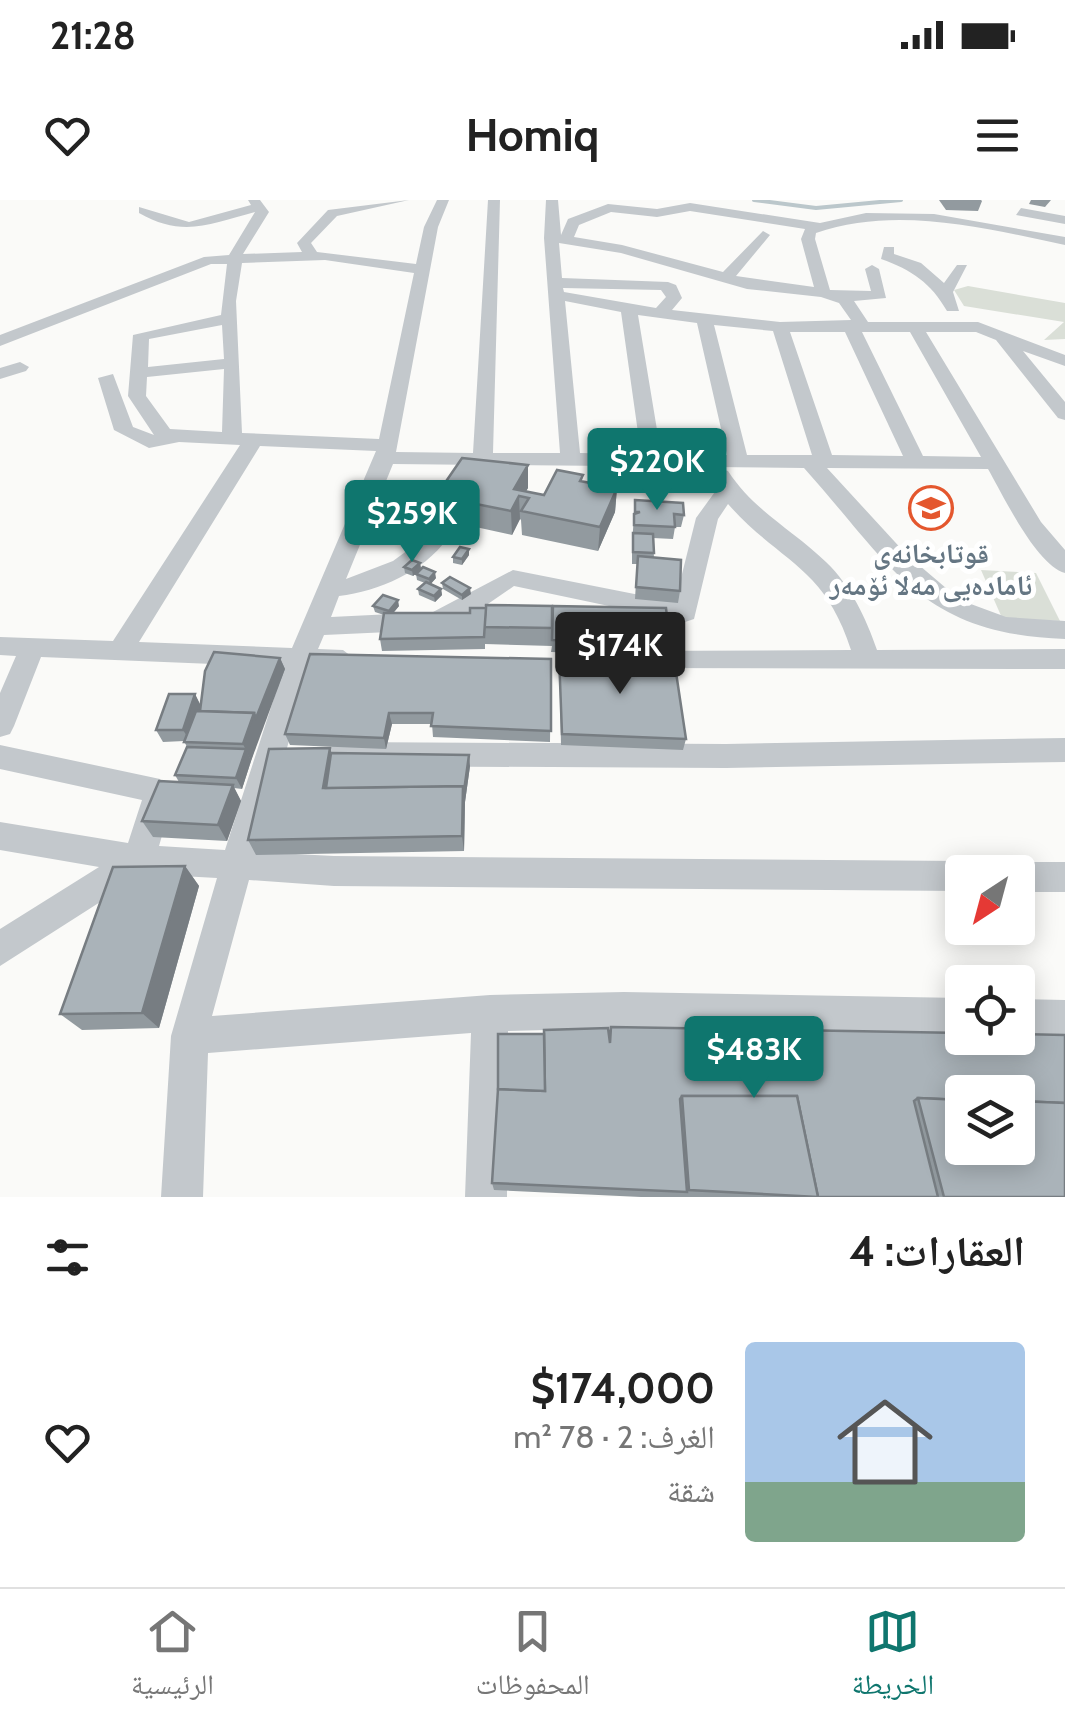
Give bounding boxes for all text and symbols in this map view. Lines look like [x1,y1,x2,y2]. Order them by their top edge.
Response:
text: 21:28 [50,12,136,59]
icon: heart [40,108,95,163]
text: Homiq [466,108,599,162]
icon: menu [970,108,1025,163]
pin: $220K [587,428,727,513]
text: $220K [609,441,705,480]
pin: $259K [342,480,482,565]
school or university icon: قوتابخانەی ئامادەیی مەلا ئۆمەر [908,485,954,531]
text: $259K [367,493,457,532]
place label: قوتابخانەی ئامادەیی مەلا ئۆمەر [829,536,1032,603]
pin: $174K [550,612,690,697]
text: $174K [577,625,663,664]
north arrow [945,855,1035,945]
map controls [945,855,1035,1165]
button: locate [945,965,1035,1055]
pin: $483K [684,1016,824,1101]
text: $483K [706,1029,802,1068]
button: layers [945,1075,1035,1165]
text: العقارات: 4 [849,1225,1025,1277]
icon: filters [40,1230,95,1285]
text: $174,000 [531,1362,715,1414]
icon: home [825,1382,945,1502]
icon: heart [40,1415,95,1470]
text: الغرف: 2 · 78 m² [513,1417,715,1456]
text: شقة [667,1471,715,1510]
tab: الرئيسية [131,1604,214,1712]
tab: المحفوظات [476,1604,590,1712]
tab: الخريطة [852,1604,934,1712]

